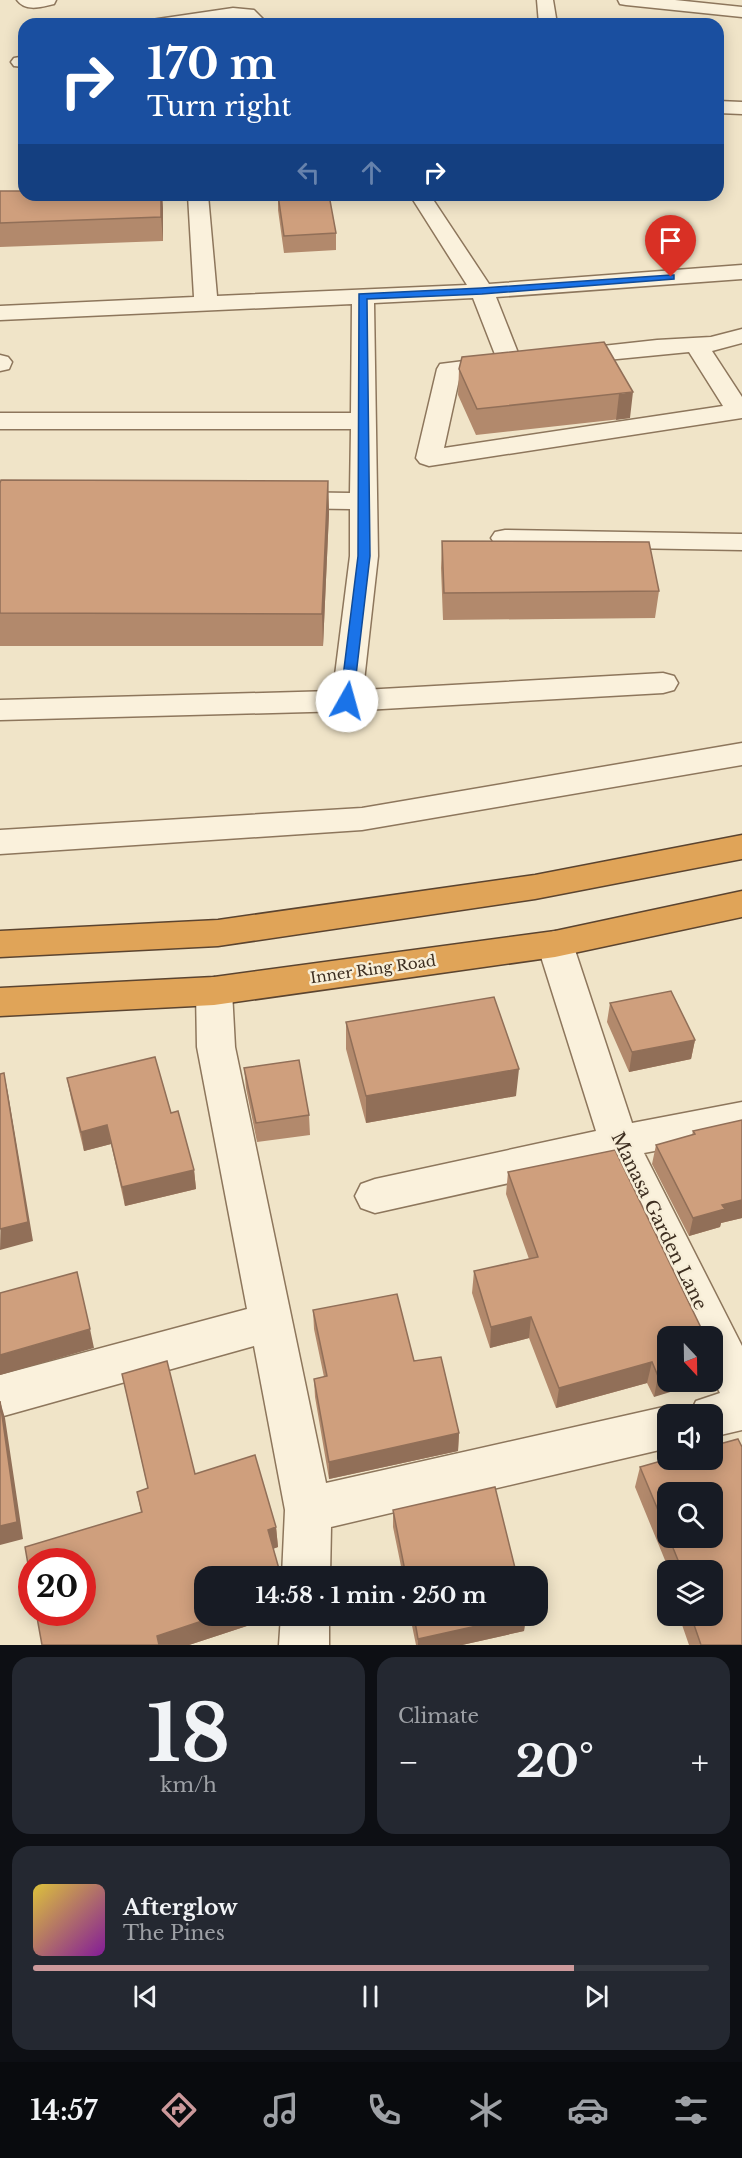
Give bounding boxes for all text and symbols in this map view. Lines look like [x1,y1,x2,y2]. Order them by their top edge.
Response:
text: 170 m [147,38,276,90]
icon: right [48,42,126,120]
text: Turn right [147,90,291,123]
icon: left [292,156,325,189]
icon: ahead [355,156,388,189]
icon: right [418,156,451,189]
pin [645,215,696,277]
icon: arrive [654,224,687,257]
position arrow [315,669,379,733]
street label: Inner Ring Road [309,951,437,987]
street label: Manasa Garden Lane [606,1129,712,1313]
north arrow [657,1326,723,1392]
map controls [657,1326,723,1626]
button: sound [657,1404,723,1470]
button: search [657,1482,723,1548]
speed limit sign: 20 [18,1548,96,1626]
button: layers [657,1560,723,1626]
text: 14:58 · 1 min · 250 m [255,1582,487,1609]
text: 18 [147,1685,230,1782]
text: Climate [398,1704,479,1728]
text: 20° [516,1733,594,1789]
text: − [398,1742,419,1783]
text: + [691,1742,709,1783]
text: km/h [160,1773,217,1797]
text: Afterglow [123,1894,238,1921]
text: The Pines [123,1921,225,1945]
icon: previous [129,1980,162,2013]
icon: pause [354,1980,387,2013]
icon: next [580,1980,613,2013]
icon: directions [158,2089,200,2131]
icon: music [260,2089,302,2131]
icon: phone [363,2089,405,2131]
icon: climate [465,2089,507,2131]
icon: car [567,2089,609,2131]
icon: filters [670,2089,712,2131]
text: 14:57 [30,2094,98,2127]

